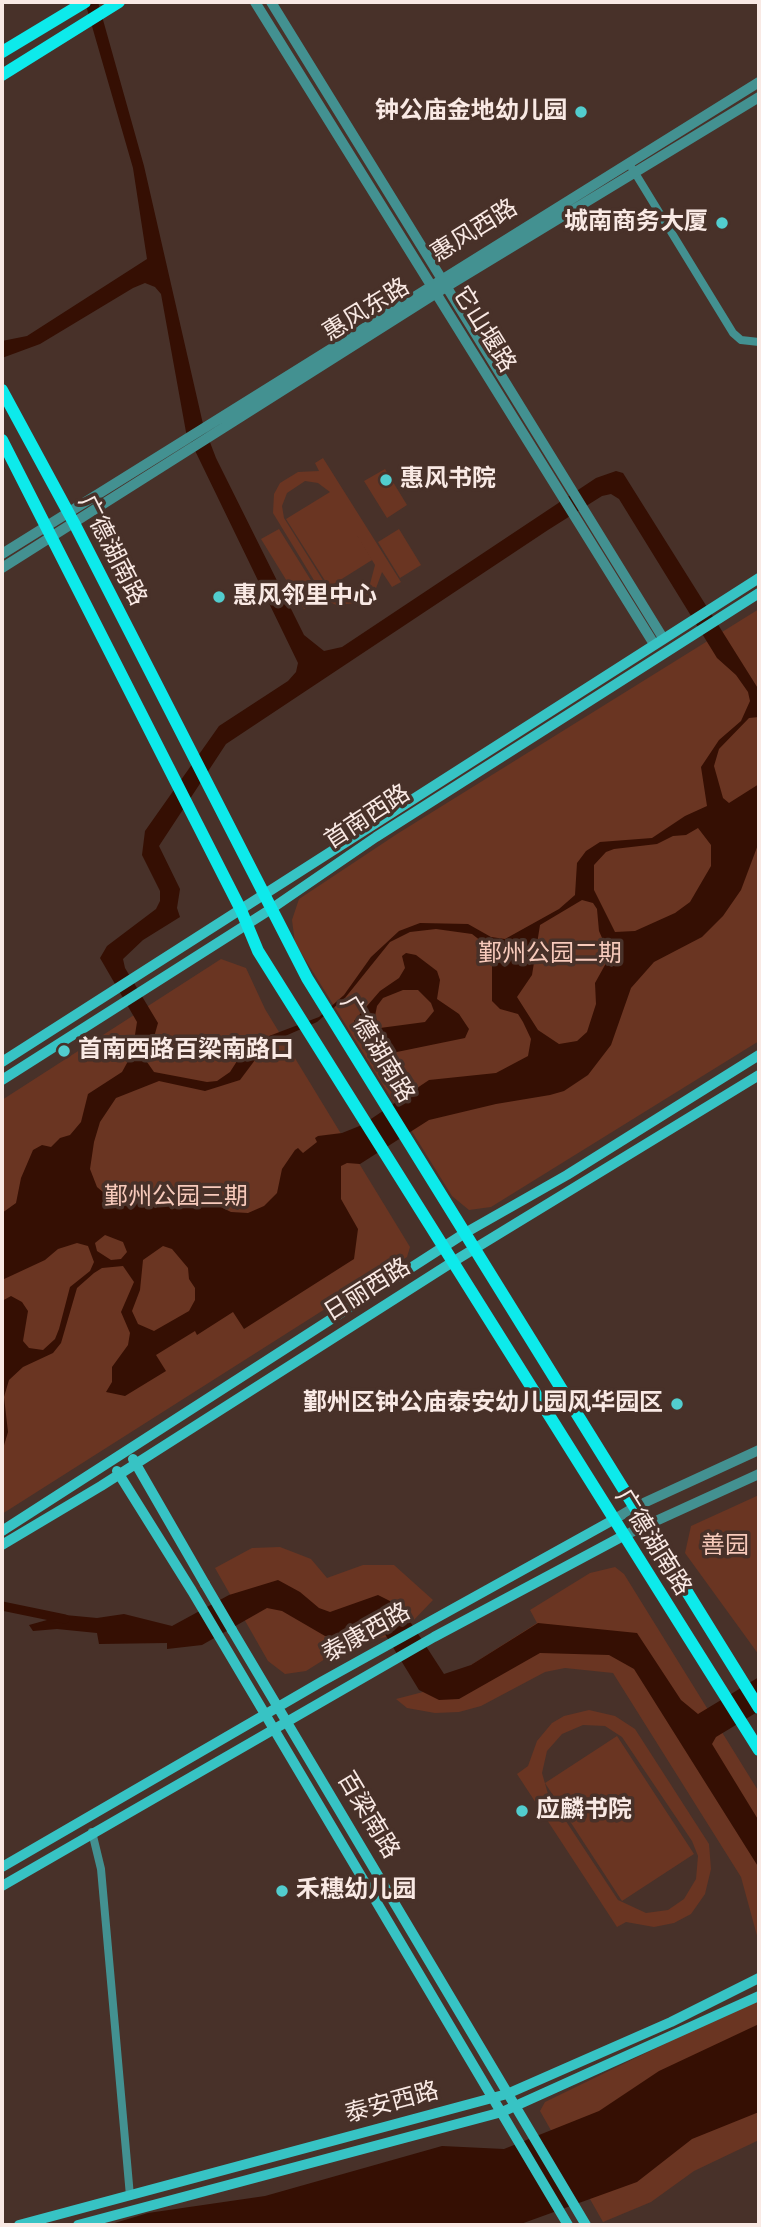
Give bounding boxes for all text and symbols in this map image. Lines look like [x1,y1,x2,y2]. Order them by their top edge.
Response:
place label: 钟公庙金地幼儿园 [375,98,567,126]
marker: 钟公庙金地幼儿园 [573,104,589,120]
street label: 惠风西路 [427,194,523,270]
place label: 城南商务大厦 [564,209,708,237]
marker: 城南商务大厦 [714,215,730,231]
street label: 惠风东路 [319,273,415,349]
street label: 它山堰路 [445,282,521,378]
place label: 惠风书院 [400,466,496,494]
marker: 惠风书院 [378,472,394,488]
street label: 广德湖南路 [71,491,151,611]
place label: 惠风邻里中心 [233,583,377,611]
marker: 惠风邻里中心 [211,589,227,605]
street label: 首南西路 [320,780,416,856]
park label: 鄞州公园二期 [478,941,622,969]
street label: 广德湖南路 [333,991,419,1109]
place label: 首南西路百梁南路口 [78,1037,294,1065]
marker: 首南西路百梁南路口 [56,1043,72,1059]
park label: 鄞州公园三期 [104,1184,248,1212]
street label: 日丽西路 [320,1253,416,1329]
place label: 鄞州区钟公庙泰安幼儿园风华园区 [303,1390,663,1418]
marker: 鄞州区钟公庙泰安幼儿园风华园区 [669,1396,685,1412]
street label: 广德湖南路 [608,1484,696,1602]
park label: 善园 [701,1533,749,1561]
street label: 泰康西路 [318,1598,416,1670]
street label: 百梁南路 [330,1767,404,1865]
place label: 应麟书院 [536,1797,632,1825]
marker: 应麟书院 [514,1803,530,1819]
place label: 禾穗幼儿园 [296,1877,416,1905]
marker: 禾穗幼儿园 [274,1883,290,1899]
street label: 泰安西路 [342,2078,442,2130]

